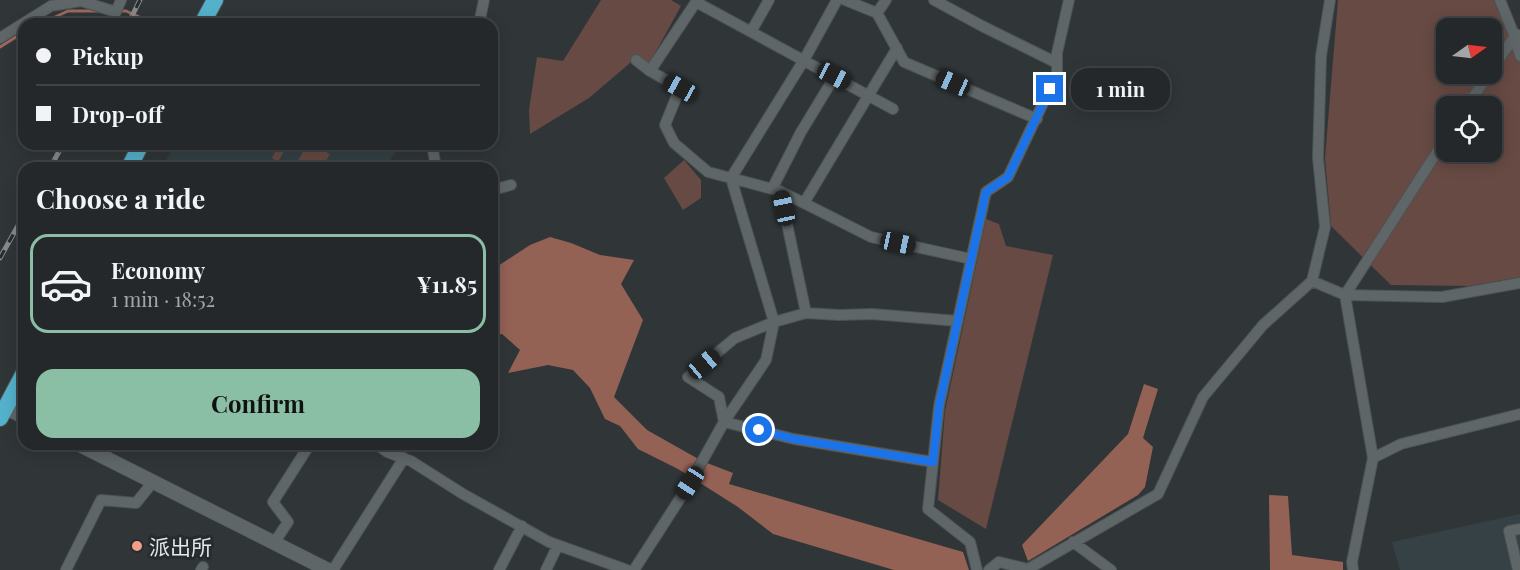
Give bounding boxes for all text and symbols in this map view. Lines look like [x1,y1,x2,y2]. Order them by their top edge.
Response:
north arrow [1436,18,1502,84]
map controls [1436,18,1502,162]
text: Pickup [72,41,143,71]
car [814,60,854,92]
car [933,67,973,99]
callout: 1 min [1071,68,1170,110]
car [660,71,700,105]
route end [1036,75,1063,102]
text: 1 min [1096,75,1145,102]
button: locate [1436,96,1502,162]
text: Drop-off [72,99,163,129]
text: Choose a ride [36,180,205,216]
car [771,189,797,227]
car [879,230,917,256]
text: Economy [111,255,205,285]
icon: car [39,257,93,311]
text: ¥11.85 [417,269,477,299]
text: 1 min · 18:52 [111,285,215,312]
car [684,346,724,382]
button: Confirm [36,369,480,438]
route start [745,416,772,443]
car [673,463,707,503]
place label: 派出所 [149,532,212,560]
marker: 派出所 [130,539,144,553]

